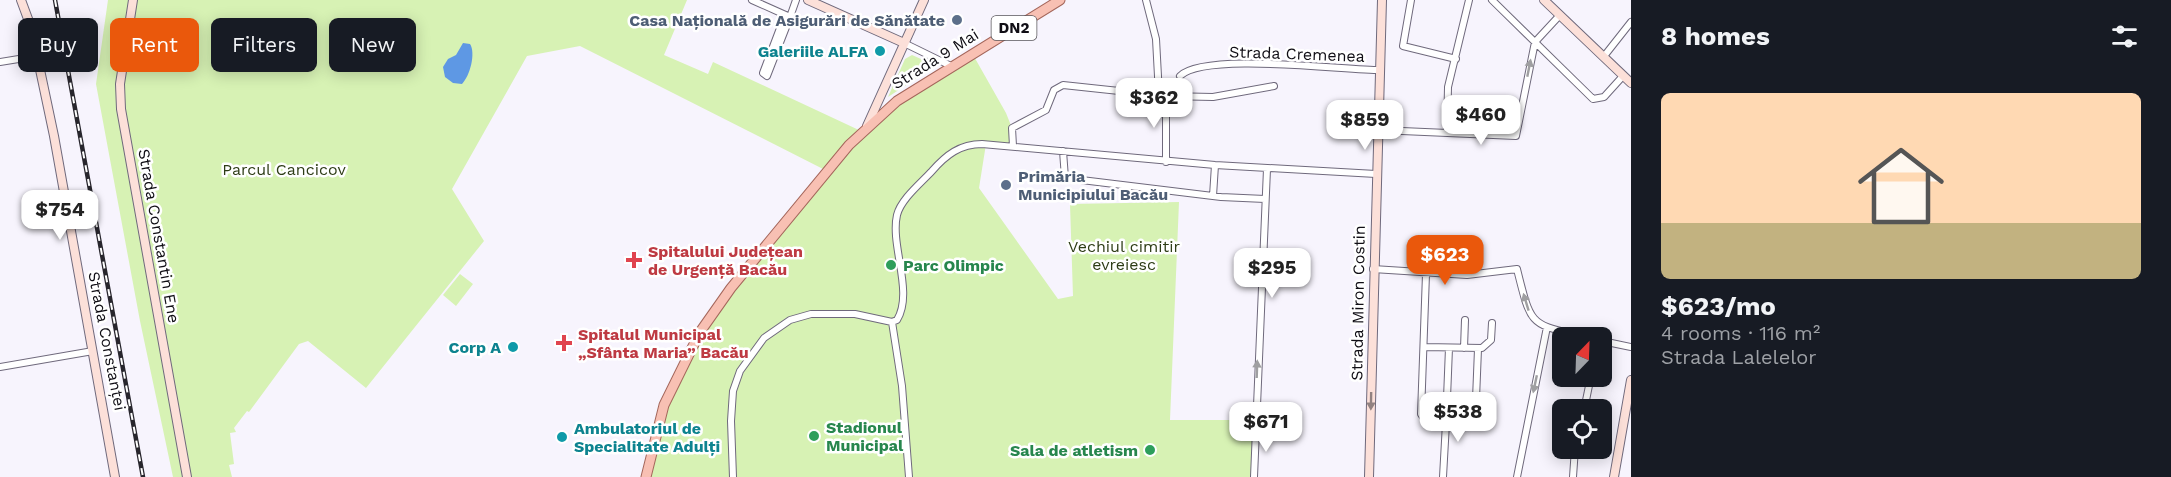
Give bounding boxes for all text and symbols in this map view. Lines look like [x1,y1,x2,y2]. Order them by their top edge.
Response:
place label: Casa Națională de Asigurări de Sănătate [629,11,945,30]
marker: Casa Națională de Asigurări de Sănătate [950,13,964,27]
road number: DN2 [992,16,1036,40]
chip: Buy [18,18,98,72]
chip: Rent [110,18,199,72]
chip: Filters [211,18,317,72]
chip: New [329,18,416,72]
icon: filters [2108,20,2141,53]
text: 8 homes [1661,21,1770,51]
street label: Strada 9 Mai [888,25,982,93]
place label: Galeriile ALFA [758,42,868,61]
street label: Strada Cremenea [1229,42,1365,66]
marker: Galeriile ALFA [873,44,887,58]
one-way arrow [1525,58,1534,77]
pin: $362 [1118,78,1190,129]
text: $362 [1130,85,1178,109]
pin: $460 [1445,95,1517,146]
pin: $859 [1329,100,1401,151]
text: $460 [1456,102,1506,126]
text: $859 [1340,107,1390,131]
icon: home [1847,132,1955,240]
street label: Strada Constantin Ene [134,147,184,325]
park label: Parcul Cancicov [222,160,347,179]
place label: Primăria Municipiului Bacău [1018,167,1168,204]
marker: Primăria Municipiului Bacău [999,178,1013,192]
pin: $754 [24,190,96,241]
text: $754 [35,197,85,221]
street label: Strada Miron Costin [1347,225,1369,381]
pin: $623 [1409,235,1481,286]
park label: Vechiul cimitir evreiesc [1068,237,1180,274]
place label: Spitalului Județean de Urgență Bacău [648,242,803,279]
text: $623 [1421,242,1469,266]
pin: $295 [1236,248,1308,299]
marker: Spitalului Județean de Urgență Bacău [625,251,643,269]
text: $295 [1248,255,1296,279]
place label: Parc Olimpic [903,256,1004,275]
marker: Parc Olimpic [884,258,898,272]
street label: Strada Constanței [84,270,130,412]
text: $623/mo [1661,291,1776,321]
one-way arrow [1521,293,1530,311]
text: 4 rooms · 116 m² [1661,321,1820,345]
place label: Spitalul Municipal „Sfânta Maria” Bacău [578,325,749,362]
north arrow [1552,327,1612,387]
map controls [1552,327,1612,459]
marker: Spitalul Municipal „Sfânta Maria” Bacău [555,334,573,352]
place label: Corp A [449,338,501,357]
marker: Corp A [506,340,520,354]
text: Strada Lalelelor [1661,345,1817,369]
one-way arrow [1253,360,1262,379]
one-way arrow [1530,375,1539,394]
one-way arrow [1366,391,1375,410]
pin: $538 [1422,392,1494,443]
text: $538 [1434,399,1482,423]
button: locate [1552,399,1612,459]
pin: $671 [1230,402,1302,453]
text: $671 [1243,409,1289,433]
place label: Stadionul Municipal [826,418,904,455]
place label: Ambulatoriul de Specialitate Adulți [574,419,720,456]
marker: Stadionul Municipal [807,429,821,443]
marker: Ambulatoriul de Specialitate Adulți [555,430,569,444]
place label: Sala de atletism [1010,441,1138,460]
marker: Sala de atletism [1143,443,1157,457]

